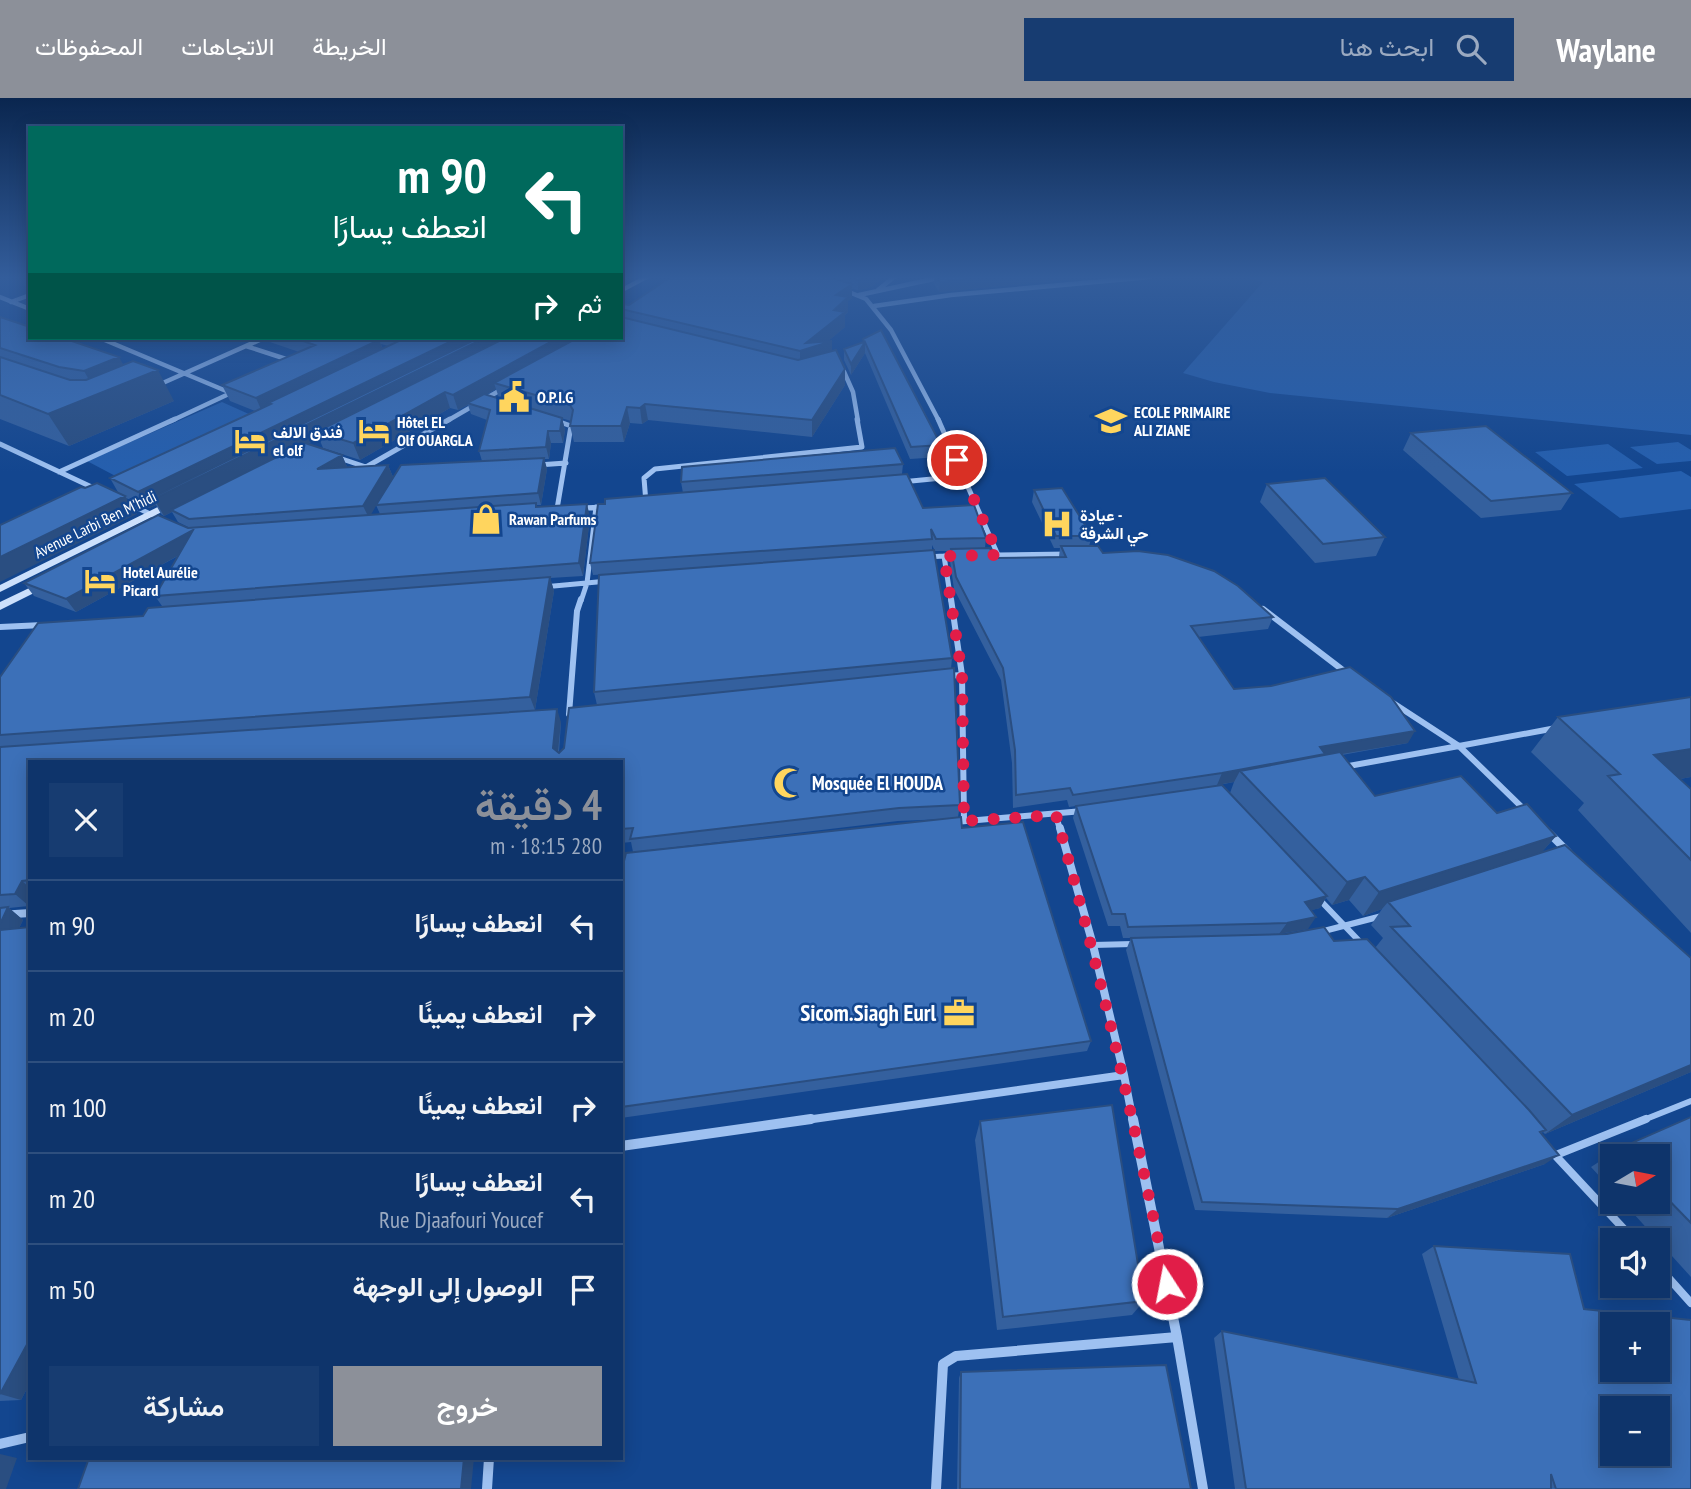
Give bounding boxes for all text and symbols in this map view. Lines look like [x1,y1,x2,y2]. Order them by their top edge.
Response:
search box [1024,18,1514,81]
text: Waylane [1556,28,1656,71]
text: ابحث هنا [1340,30,1434,63]
icon: search [1452,30,1490,68]
text: المحفوظات [35,31,143,62]
text: الاتجاهات [181,31,274,62]
text: الخريطة [312,31,387,62]
text: 90 m [398,143,487,207]
icon: left [511,154,602,245]
text: انعطف يسارًا [332,205,487,247]
icon: right [526,287,564,325]
text: ثم [578,287,602,320]
public building icon: O.P.I.G [497,380,531,414]
place label: O.P.I.G [537,387,573,407]
place label: ECOLE PRIMAIRE ALI ZIANE [1133,402,1231,440]
school or university icon: ECOLE PRIMAIRE ALI ZIANE [1094,404,1128,438]
place label: Hôtel EL Olf OUARGLA [397,412,474,450]
hotel icon: Hôtel EL Olf OUARGLA [357,414,391,448]
place label: فندق الالف el olf [273,422,343,460]
hotel icon: فندق الالف el olf [233,424,267,458]
pin [927,430,987,490]
icon: arrive [938,441,976,479]
street label: Avenue Larbi Ben M'hidi [31,486,159,562]
shop icon: Rawan Parfums [469,502,503,536]
place label: عيادة - حي الشرفة [1080,505,1149,547]
hospital icon: عيادة - حي الشرفة [1040,507,1074,541]
place label: Rawan Parfums [509,509,597,529]
place label: Hotel Aurélie Picard [123,562,198,600]
hotel icon: Hotel Aurélie Picard [83,564,117,598]
mosque icon: Mosquée El HOUDA [772,766,806,800]
place label: Mosquée El HOUDA [812,771,944,795]
text: 4 دقيقة [475,777,602,832]
button: close [49,783,123,857]
text: 280 m · 18:15 [490,831,602,860]
text: انعطف يسارًا [415,906,543,939]
icon: left [564,907,602,945]
text: 90 m [49,909,95,942]
office icon: Sicom.Siagh Eurl [942,996,976,1030]
text: انعطف يمينًا [418,997,543,1030]
icon: right [564,998,602,1036]
place label: Sicom.Siagh Eurl [800,998,936,1027]
text: 20 m [49,1000,95,1033]
text: انعطف يمينًا [418,1088,543,1121]
icon: right [564,1089,602,1127]
text: 100 m [49,1091,107,1124]
north arrow [1600,1144,1670,1214]
map controls [1600,1144,1670,1466]
text: انعطف يسارًا [415,1165,543,1198]
icon: left [564,1180,602,1218]
text: 20 m [49,1182,95,1215]
text: Rue Djaafouri Youcef [379,1205,543,1234]
button: sound [1600,1228,1670,1298]
position arrow [1130,1247,1204,1321]
text: الوصول إلى الوجهة [353,1270,543,1303]
icon: arrive [564,1271,602,1309]
text: 50 m [49,1273,95,1306]
button: + [1600,1312,1670,1382]
button: مشاركة [49,1366,319,1446]
button: خروج [333,1366,602,1446]
button: − [1600,1396,1670,1466]

